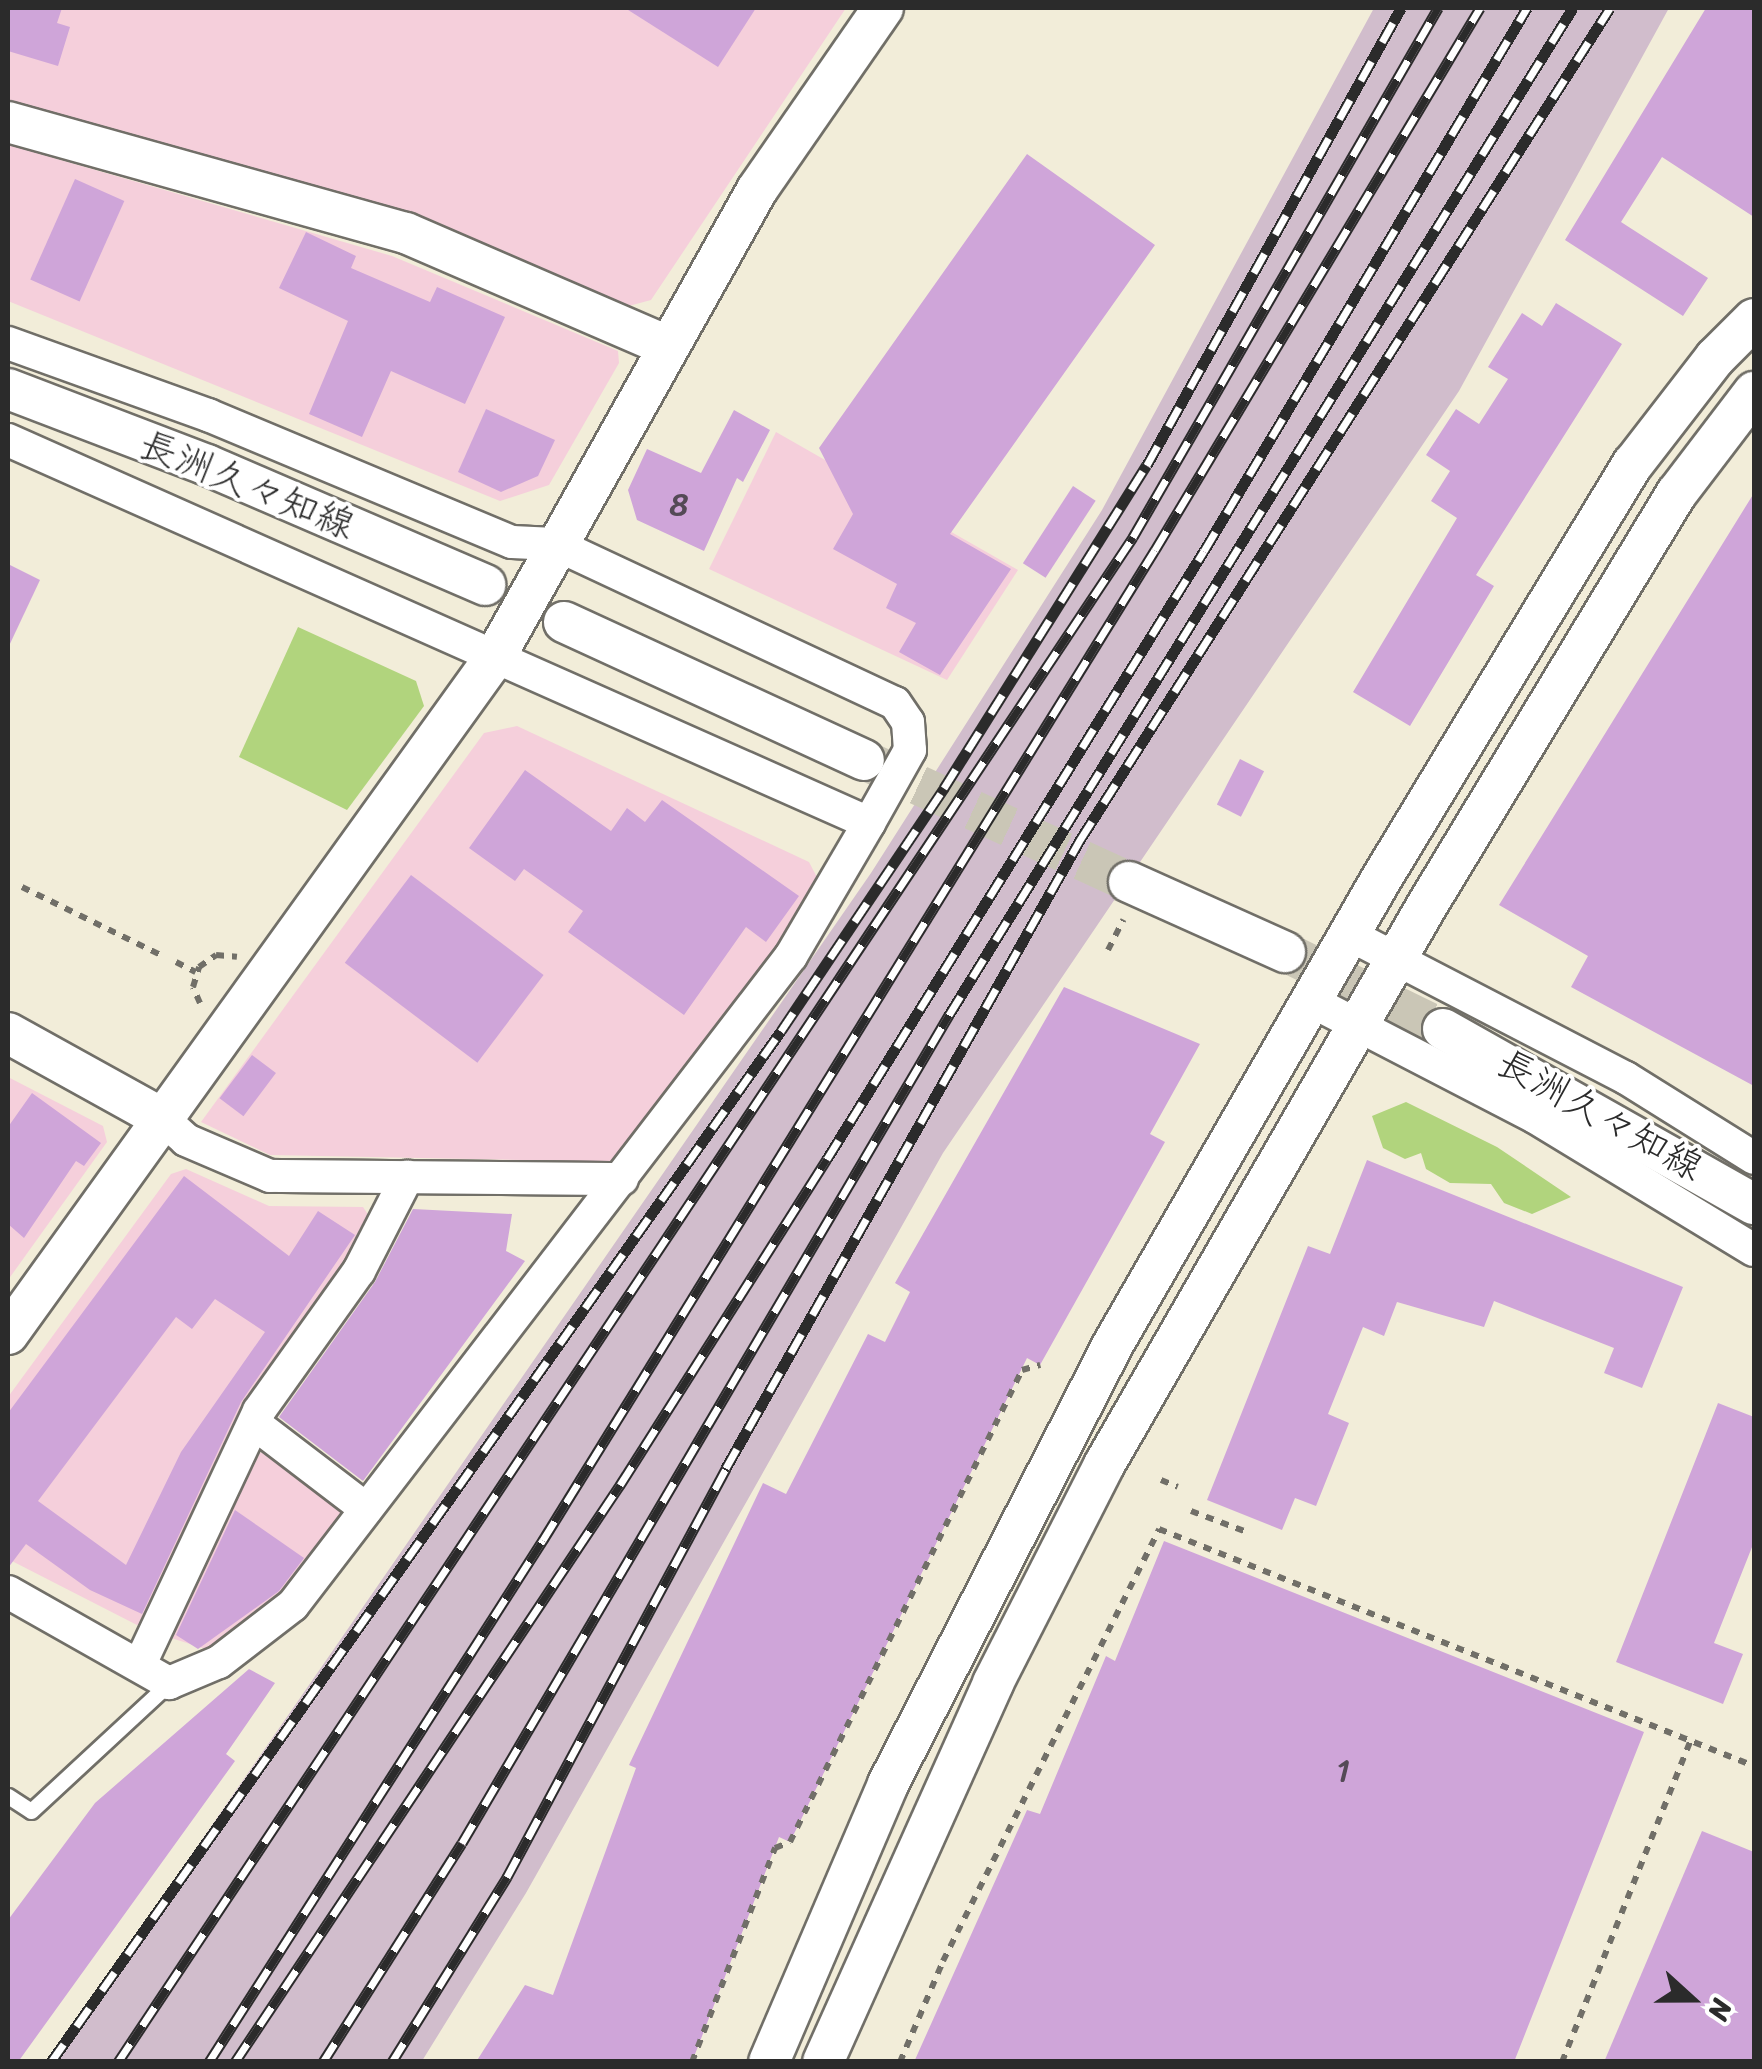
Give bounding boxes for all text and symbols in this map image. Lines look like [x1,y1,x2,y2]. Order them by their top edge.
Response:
street label: 長洲久々知線 [133,421,361,549]
house number: 8 [669,486,689,524]
street label: 長洲久々知線 [1489,1040,1711,1190]
house number: 1 [1336,1752,1350,1790]
north arrow [1642,1949,1742,2049]
text: N [1694,1992,1747,2028]

